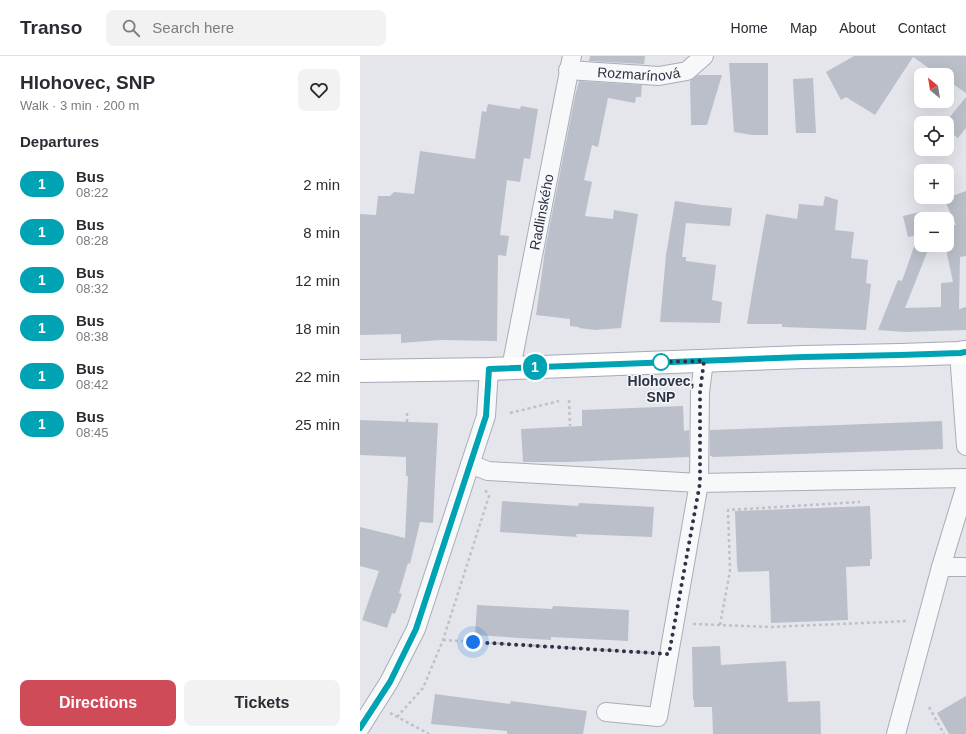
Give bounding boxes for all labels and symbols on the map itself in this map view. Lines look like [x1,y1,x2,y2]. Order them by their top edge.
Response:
street label: Rozmarínová [597,64,682,84]
north arrow [914,68,954,108]
street label: Radlinského [526,172,557,251]
marker: Hlohovec, SNP [652,353,670,371]
line badge: 1 [522,354,548,380]
place label: Hlohovec, SNP [628,373,694,405]
your location [463,632,483,652]

